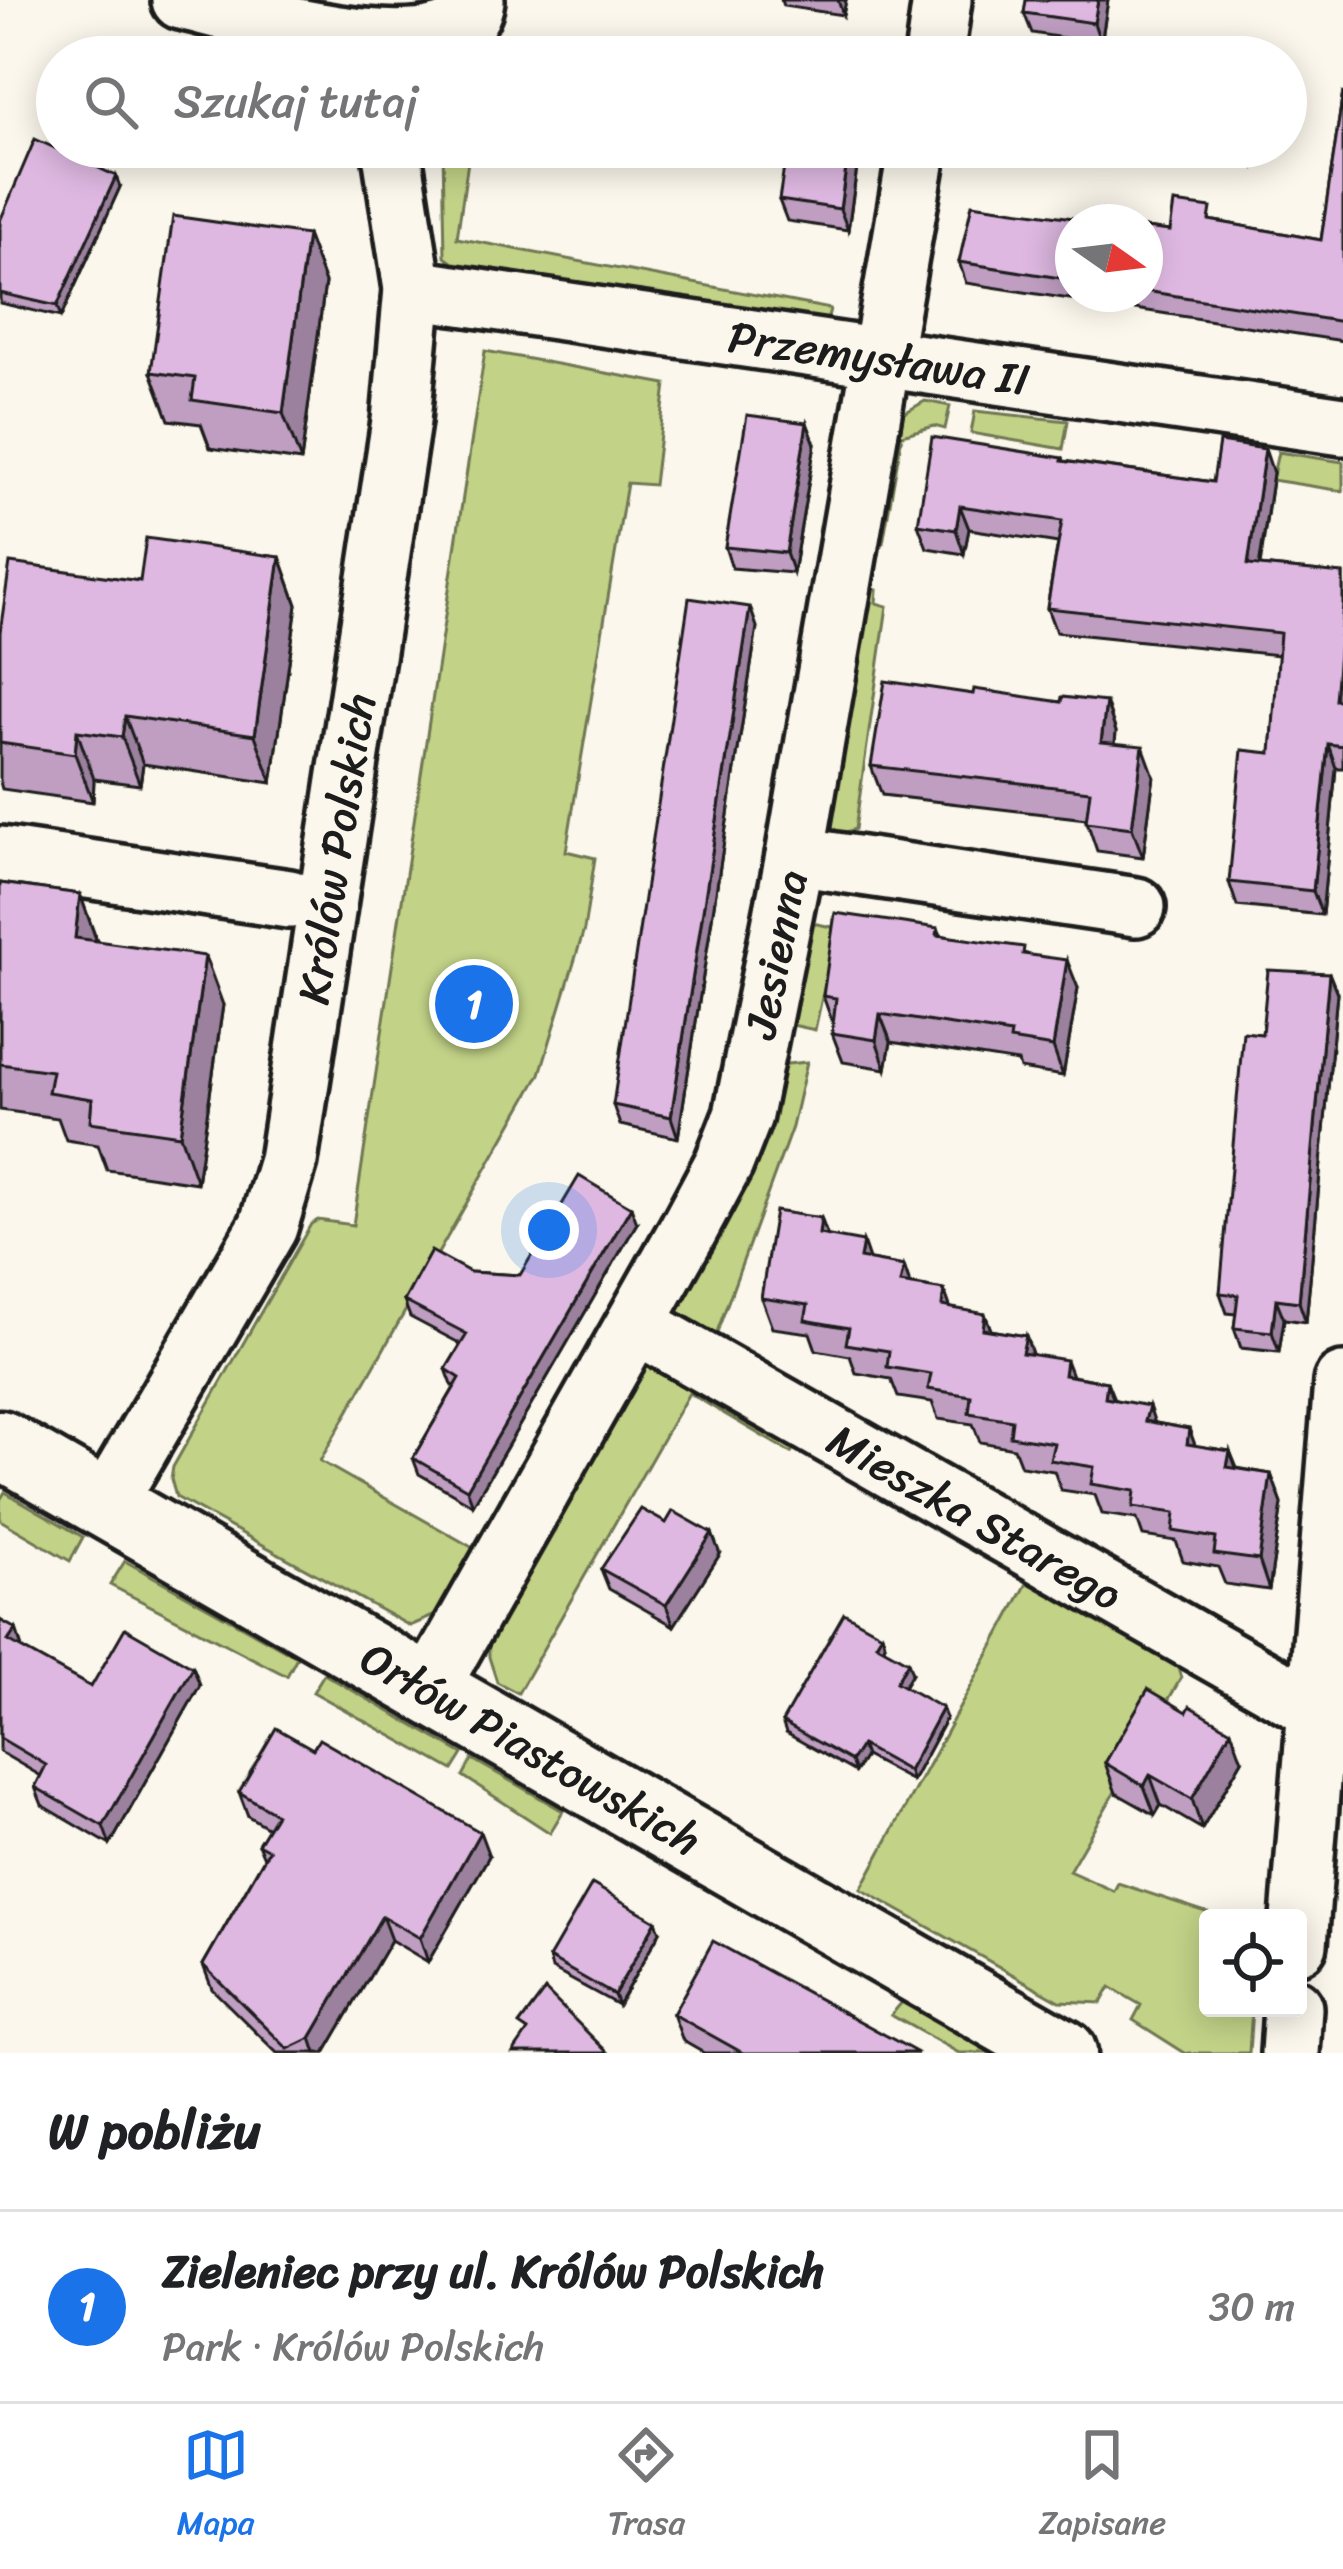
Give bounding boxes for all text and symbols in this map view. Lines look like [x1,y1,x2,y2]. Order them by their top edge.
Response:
search box [36,36,1307,168]
text: Szukaj tutaj [174,62,418,142]
icon: search [78,69,144,135]
north arrow [1055,204,1163,312]
street label: Przemysława II [723,297,1035,420]
street label: Królów Polskich [273,688,400,1010]
street label: Jesienna [720,863,832,1047]
pin: 1 [435,959,513,1049]
your location [519,1200,579,1260]
street label: Mieszka Starego [812,1401,1138,1634]
street label: Orłów Piastowskich [345,1619,716,1879]
map controls [1199,1909,1307,2017]
button: locate [1199,1909,1307,2017]
text: W pobliżu [48,2086,261,2176]
text: Zieleniec przy ul. Królów Polskich [162,2232,825,2312]
text: 1 [79,2272,95,2341]
text: 30 m [1209,2272,1295,2341]
text: Park · Królów Polskich [162,2312,544,2381]
tab: Mapa [177,2422,254,2552]
tab: Trasa [608,2422,685,2552]
tab: Zapisane [1039,2422,1166,2552]

